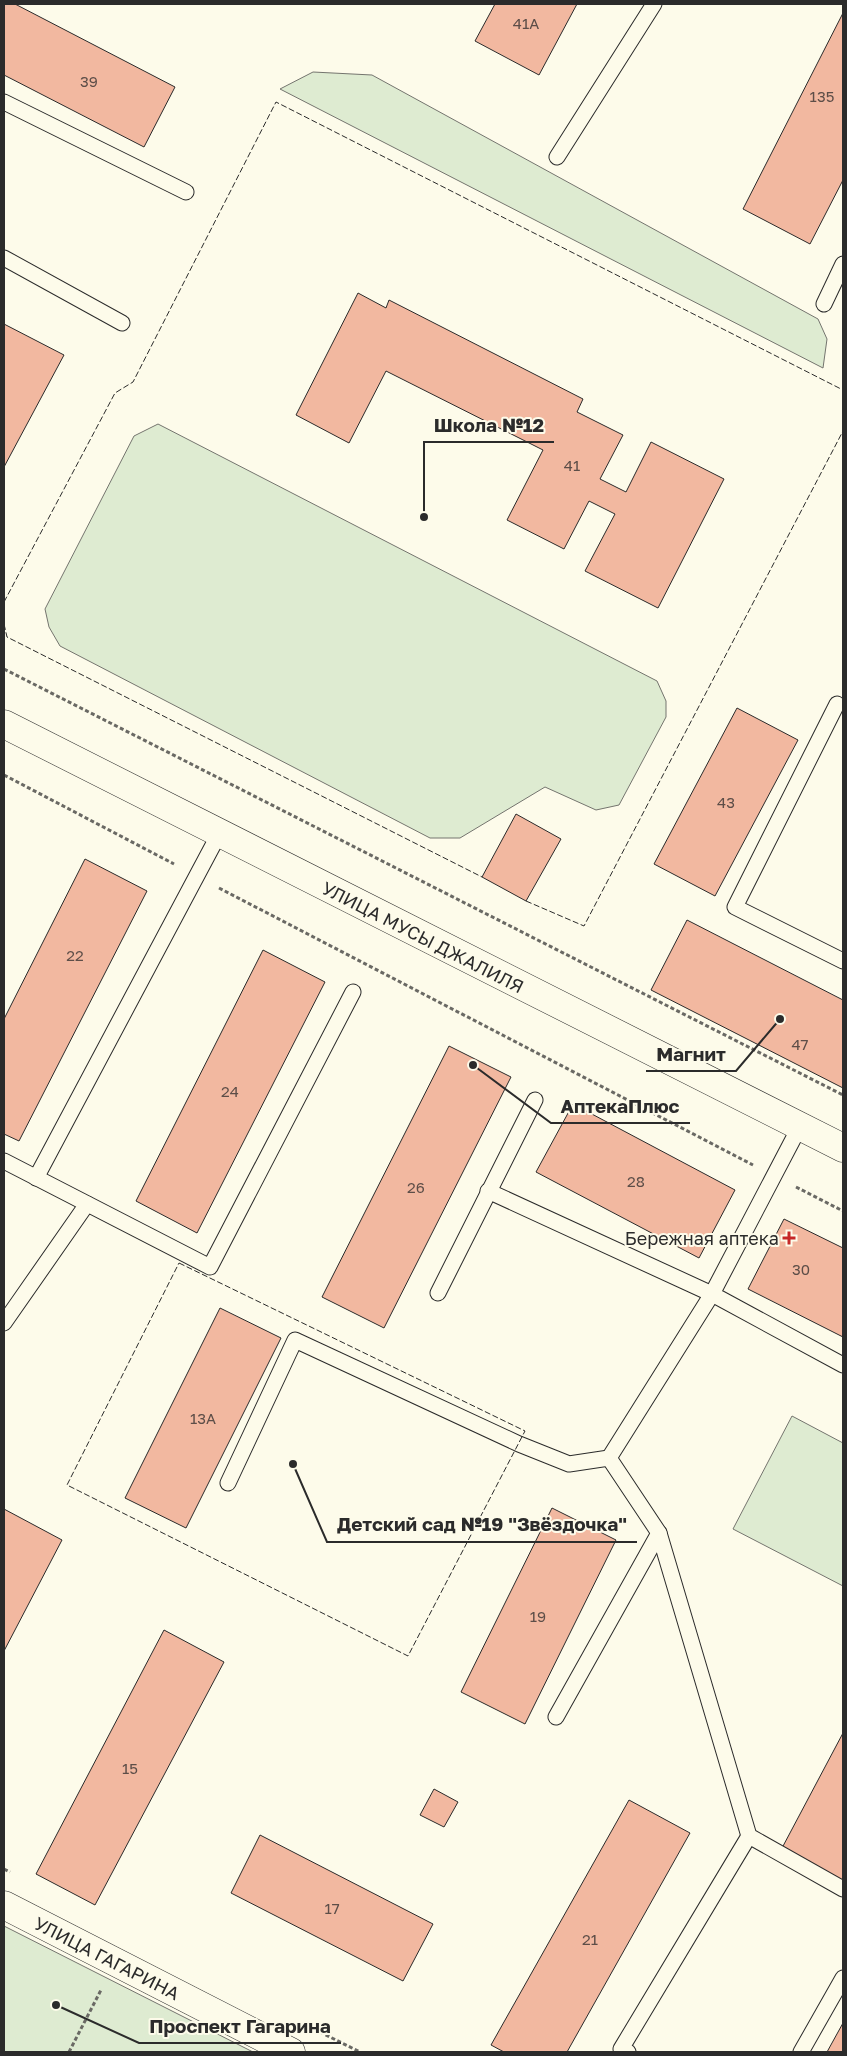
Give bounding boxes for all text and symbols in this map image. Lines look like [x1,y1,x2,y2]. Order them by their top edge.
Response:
house number: 41А [513,14,539,32]
house number: 39 [80,72,98,90]
house number: 135 [810,87,834,105]
callout: Школа №12 [424,408,554,442]
text: Школа №12 [434,413,544,436]
house number: 41 [564,456,580,474]
house number: 43 [717,793,735,811]
street label: УЛИЦА МУСЫ ДЖАЛИЛЯ [318,876,528,998]
house number: 22 [66,946,84,964]
house number: 47 [791,1035,809,1053]
callout: Магнит [646,1037,736,1071]
text: Магнит [656,1042,726,1065]
house number: 24 [221,1082,239,1100]
callout: АптекаПлюс [551,1089,690,1123]
text: АптекаПлюс [560,1094,680,1117]
house number: 28 [627,1172,645,1190]
house number: 26 [407,1178,425,1196]
place label: Бережная аптека [625,1227,779,1249]
marker: Бережная аптека [783,1232,795,1244]
house number: 30 [792,1260,810,1278]
house number: 13А [190,1409,216,1427]
callout: Детский сад №19 "Звёздочка" [327,1508,637,1542]
text: Детский сад №19 "Звёздочка" [337,1512,627,1535]
house number: 19 [530,1607,546,1625]
house number: 15 [122,1759,138,1777]
house number: 17 [324,1899,340,1917]
street label: УЛИЦА ГАГАРИНА [31,1912,183,2004]
house number: 21 [582,1930,598,1948]
callout: Проспект Гагарина [139,2009,341,2043]
text: Проспект Гагарина [149,2014,331,2037]

